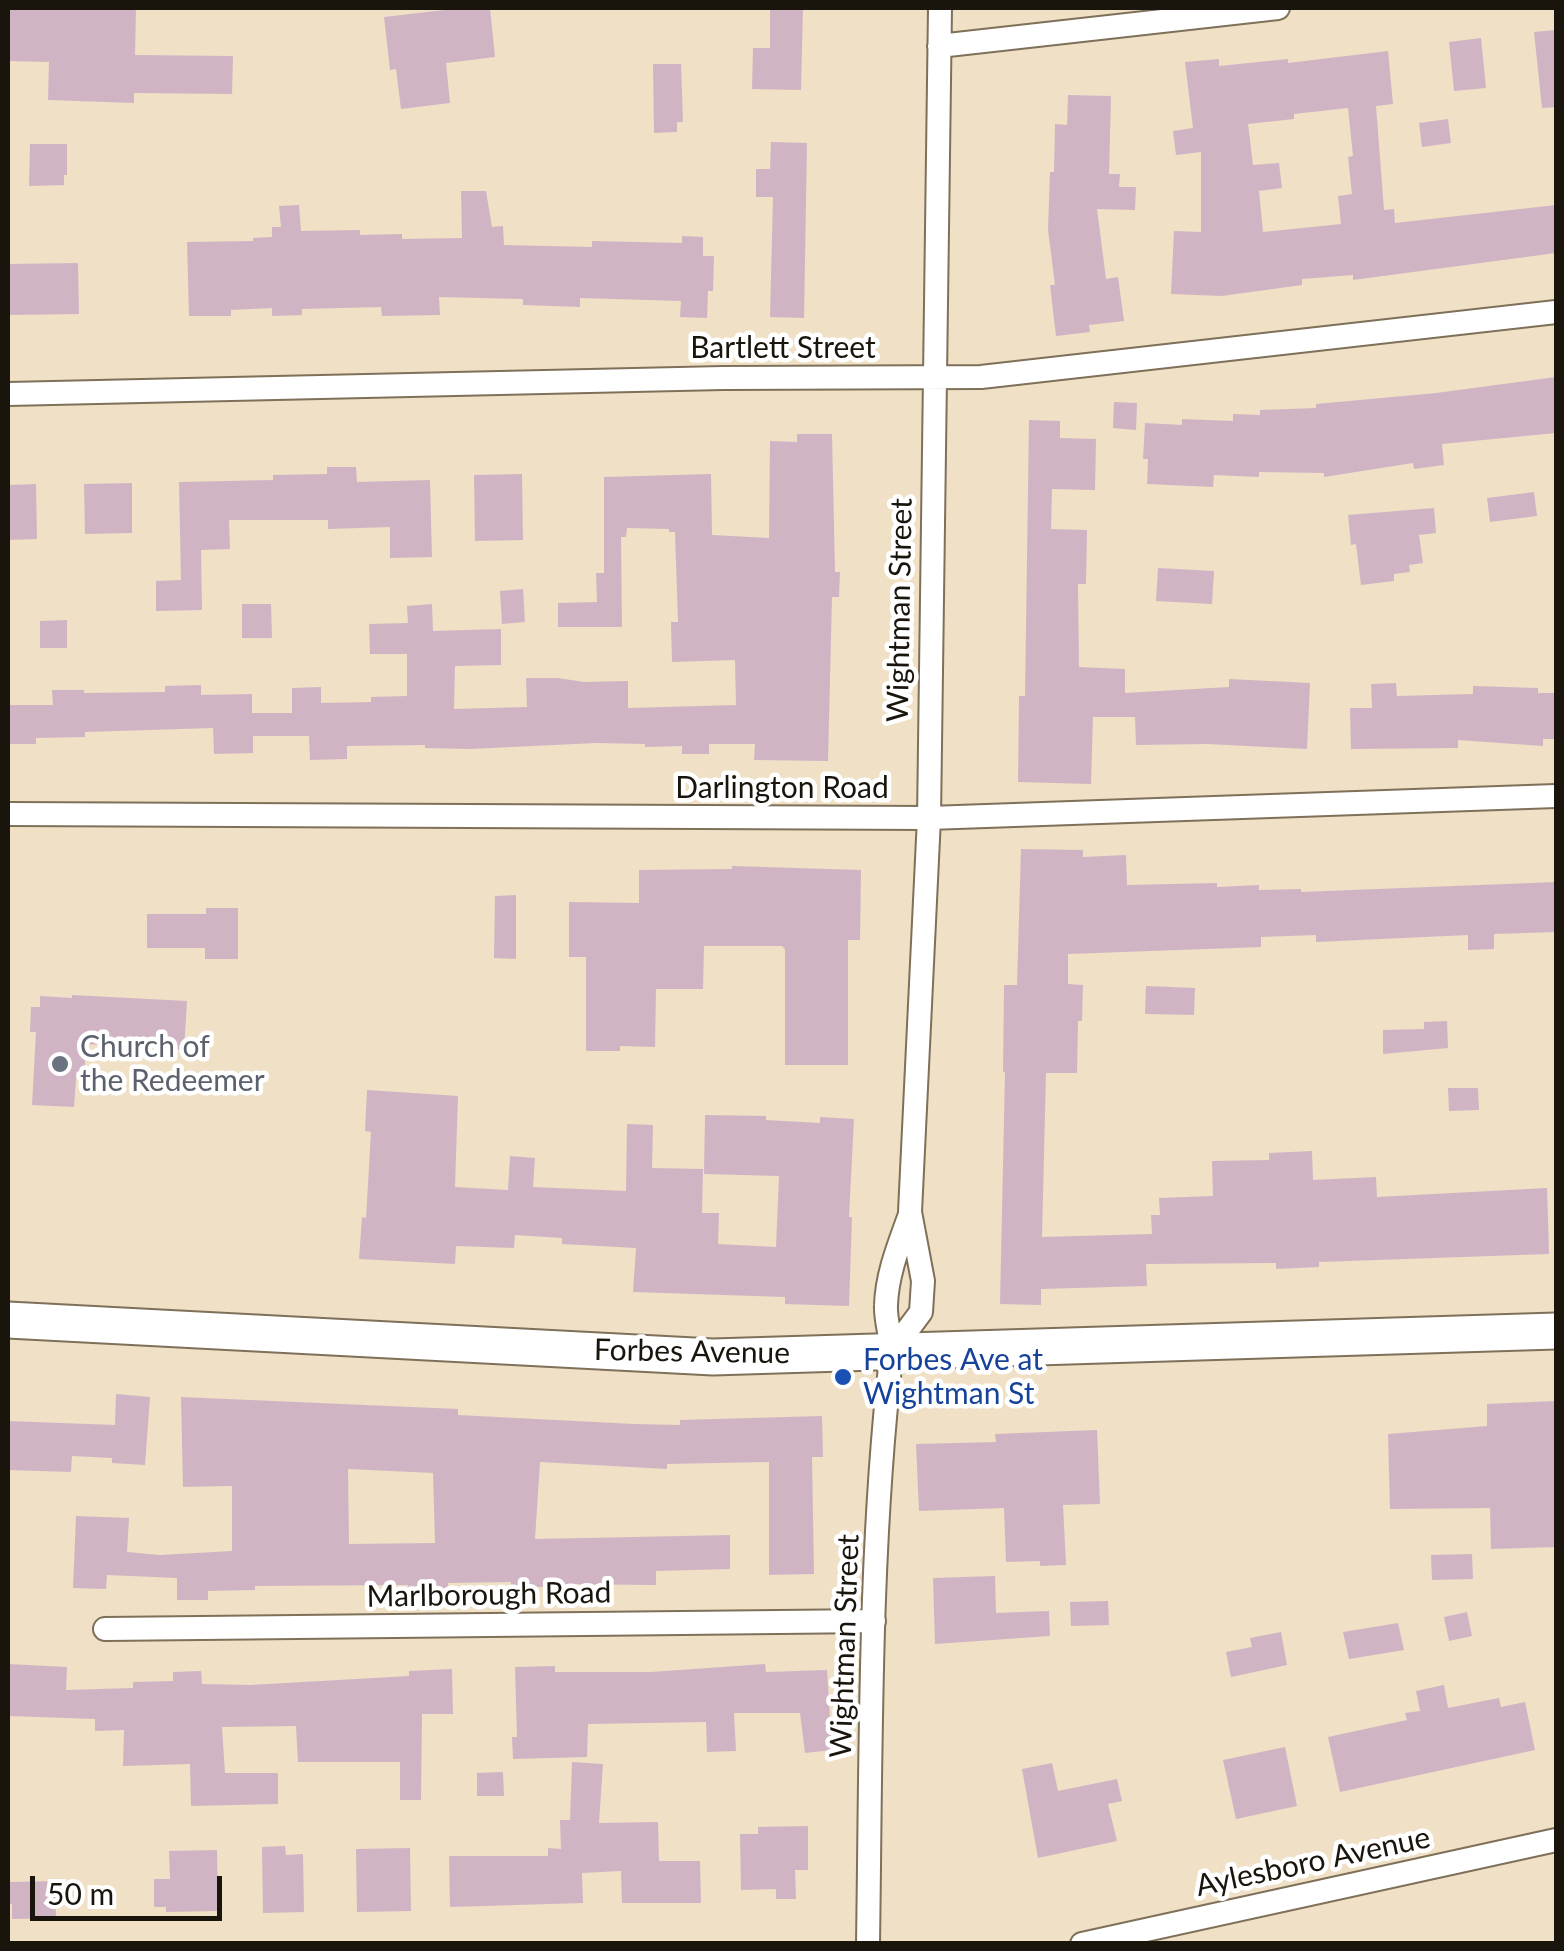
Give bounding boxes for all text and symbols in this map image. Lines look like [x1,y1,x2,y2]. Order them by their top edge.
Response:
street label: Bartlett Street [690,330,876,366]
street label: Wightman Street [880,498,920,722]
street label: Darlington Road [675,770,889,806]
place label: Church of the Redeemer [80,1029,265,1100]
marker: Church of the Redeemer [49,1053,71,1075]
street label: Forbes Avenue [594,1332,790,1372]
place label: Forbes Ave at Wightman St [863,1342,1043,1412]
marker: Forbes Ave at Wightman St [832,1366,854,1388]
street label: Wightman Street [823,1533,867,1759]
street label: Marlborough Road [366,1575,612,1615]
street label: Aylesboro Avenue [1193,1820,1433,1904]
scale bar [35,1856,228,1918]
text: 50 m [47,1875,114,1911]

